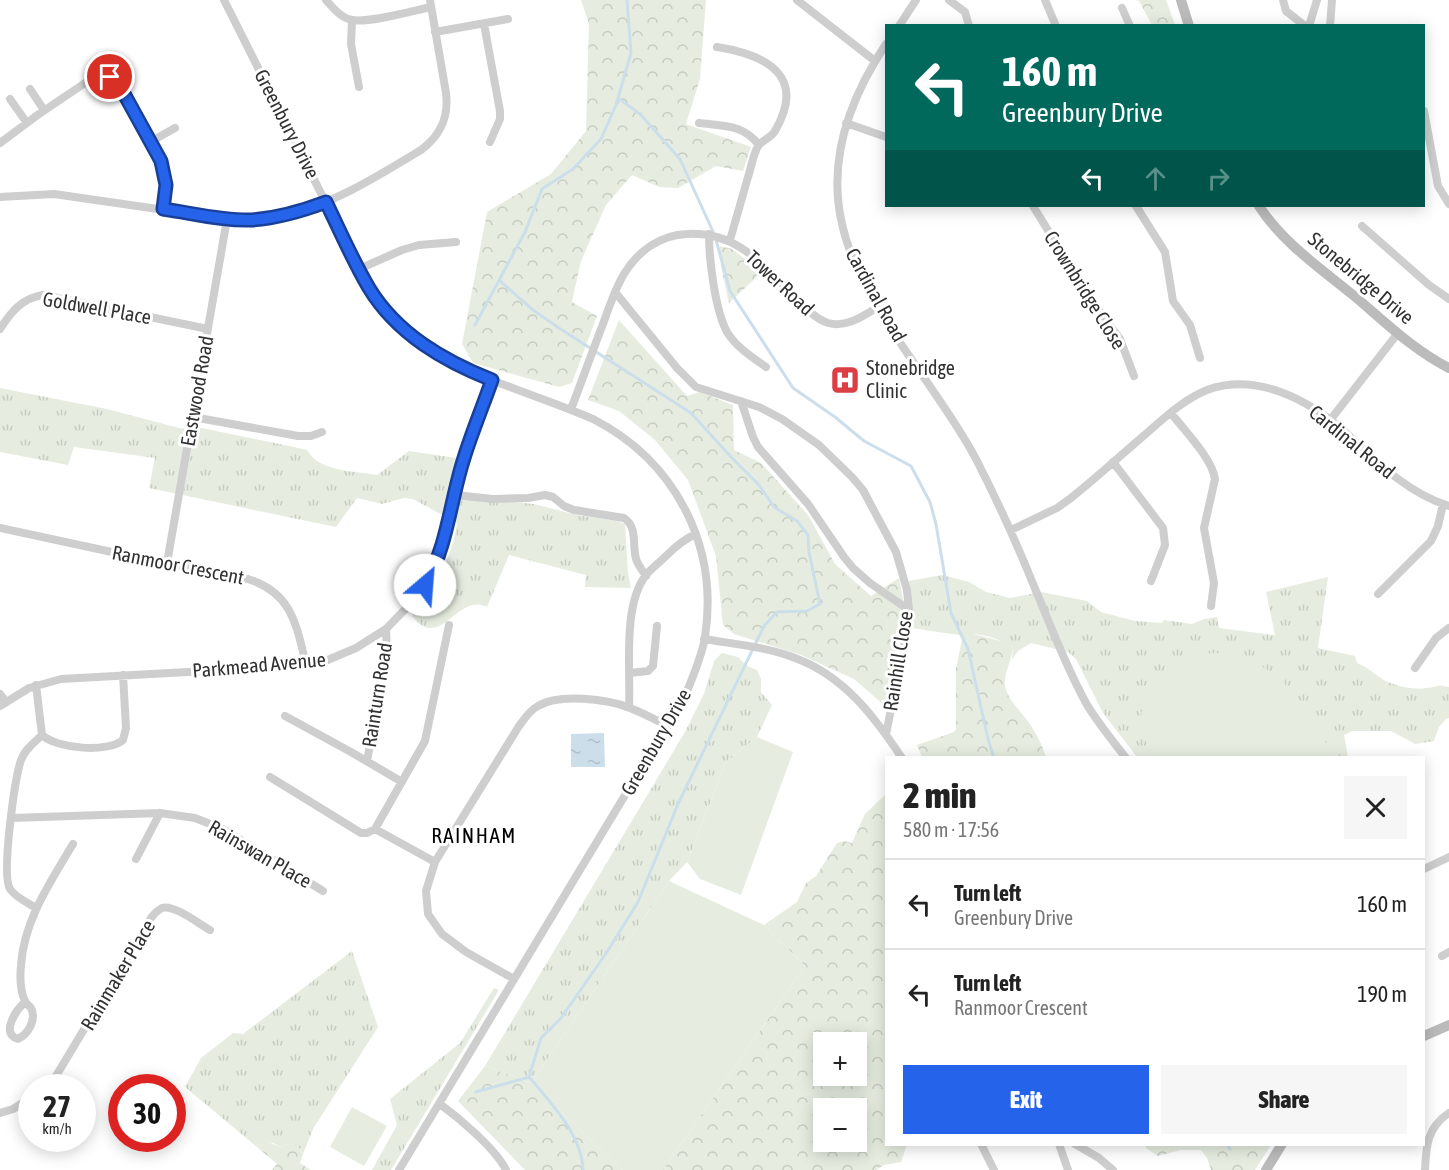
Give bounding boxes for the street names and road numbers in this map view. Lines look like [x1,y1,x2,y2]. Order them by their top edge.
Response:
street label: Greenbury Drive [250,65,325,182]
street label: Crownbridge Close [1040,226,1131,353]
street label: Stonebridge Drive [1304,227,1419,328]
street label: Cardinal Road [841,244,912,346]
street label: Tower Road [742,245,819,320]
street label: Goldwell Place [41,287,153,328]
street label: Eastwood Road [175,334,218,448]
street label: Cardinal Road [1305,400,1400,483]
street label: Ranmoor Crescent [110,540,246,589]
street label: Rainhill Close [878,609,917,713]
street label: Rainturn Road [357,641,396,749]
street label: Parkmead Avenue [191,647,327,682]
street label: Greenbury Drive [616,684,695,799]
street label: Rainswan Place [205,815,316,892]
street label: Rainmaker Place [76,916,159,1034]

